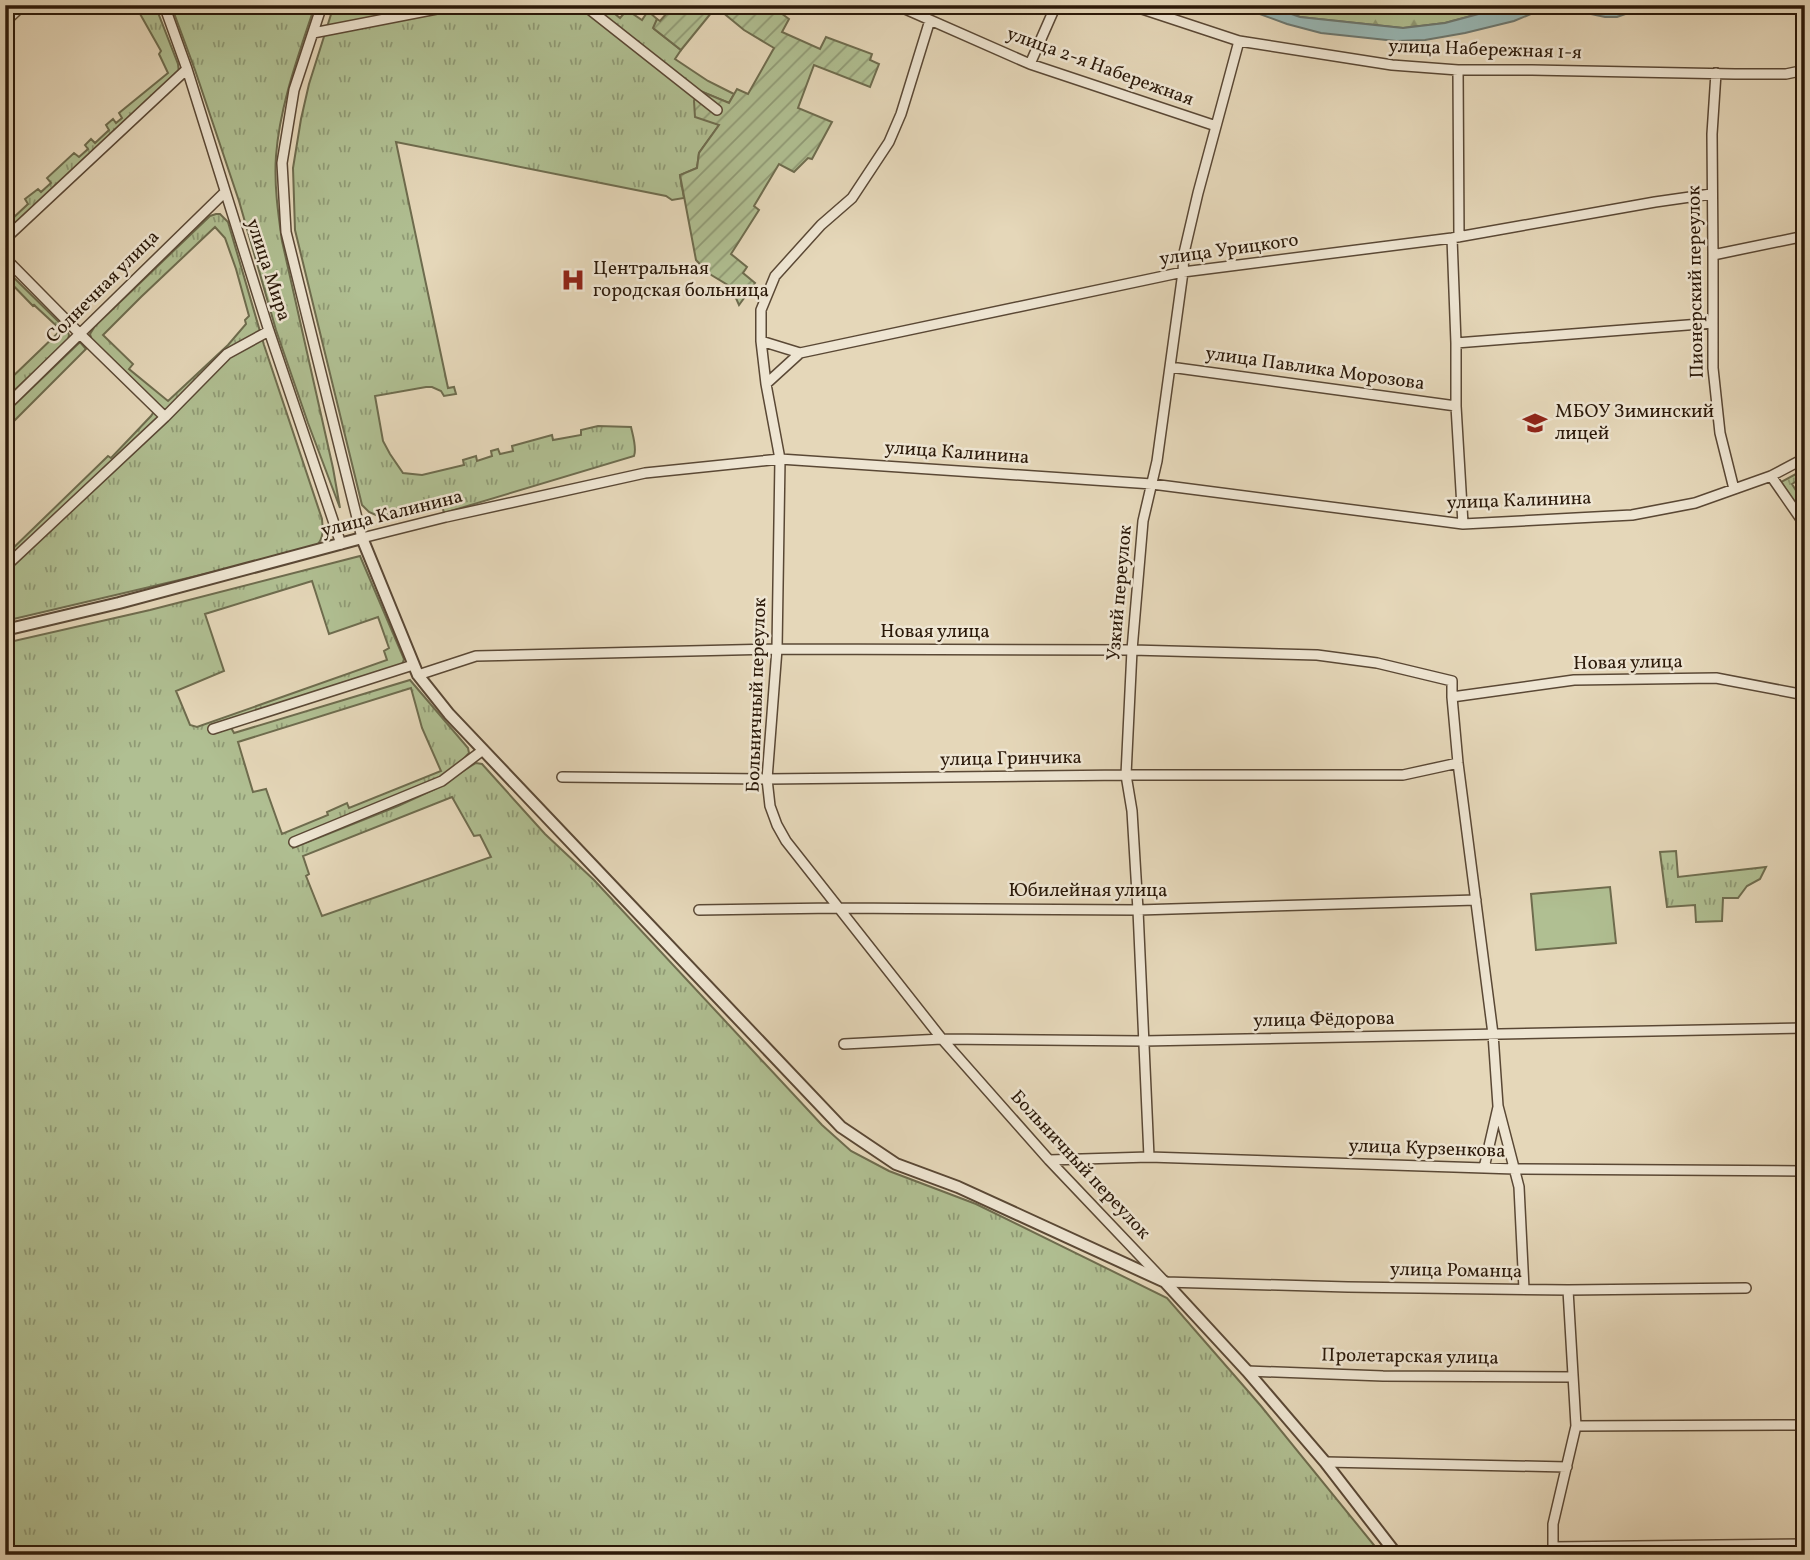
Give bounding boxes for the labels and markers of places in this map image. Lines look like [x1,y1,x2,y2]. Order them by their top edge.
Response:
place label: Центральная городская больница [593,256,769,304]
hospital icon: Центральная городская больница [559,266,587,294]
place label: МБОУ Зиминский лицей [1555,399,1714,447]
school or university icon: МБОУ Зиминский лицей [1521,409,1549,437]

